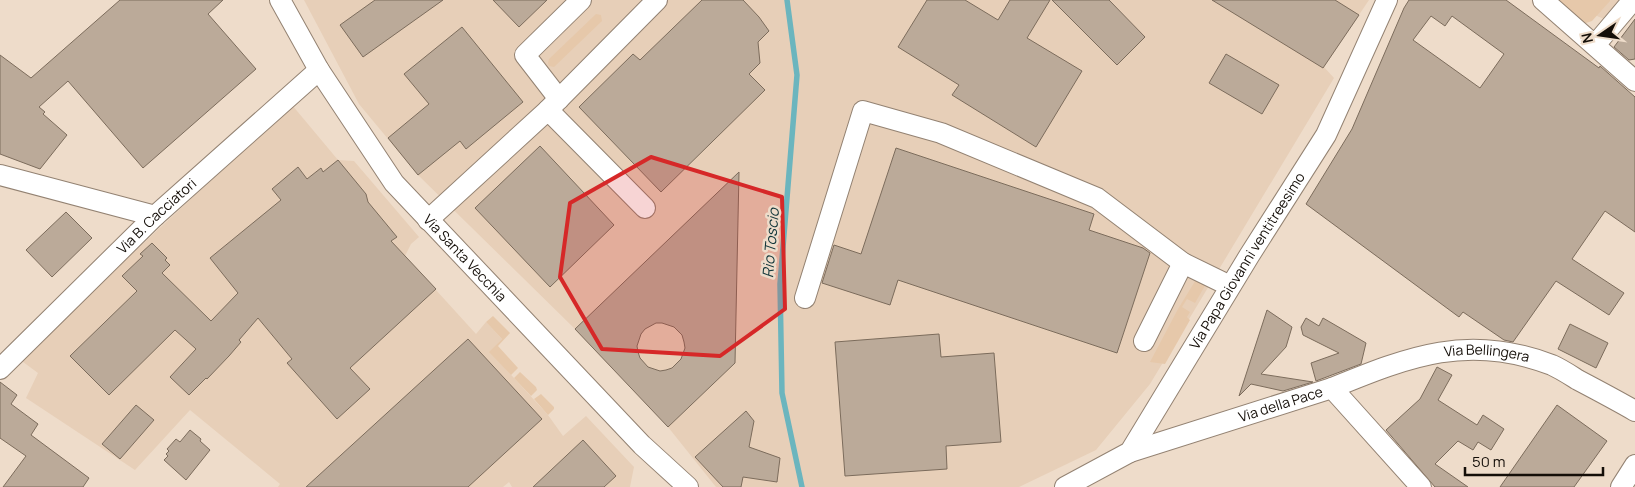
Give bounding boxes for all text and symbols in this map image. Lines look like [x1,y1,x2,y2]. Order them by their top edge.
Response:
north arrow [1575,10,1625,60]
text: N [1576,31,1597,45]
street label: Via Papa Giovanni ventitreesimo [1185,168,1309,353]
street label: Via B. Cacciatori [112,174,200,258]
water label: Rio Toscio [757,206,784,279]
street label: Via Santa Vecchia [419,210,511,305]
street label: Via Bellingera [1443,340,1532,366]
street label: Via della Pace [1236,382,1325,426]
scale bar [1465,444,1602,476]
text: 50 m [1472,451,1506,472]

